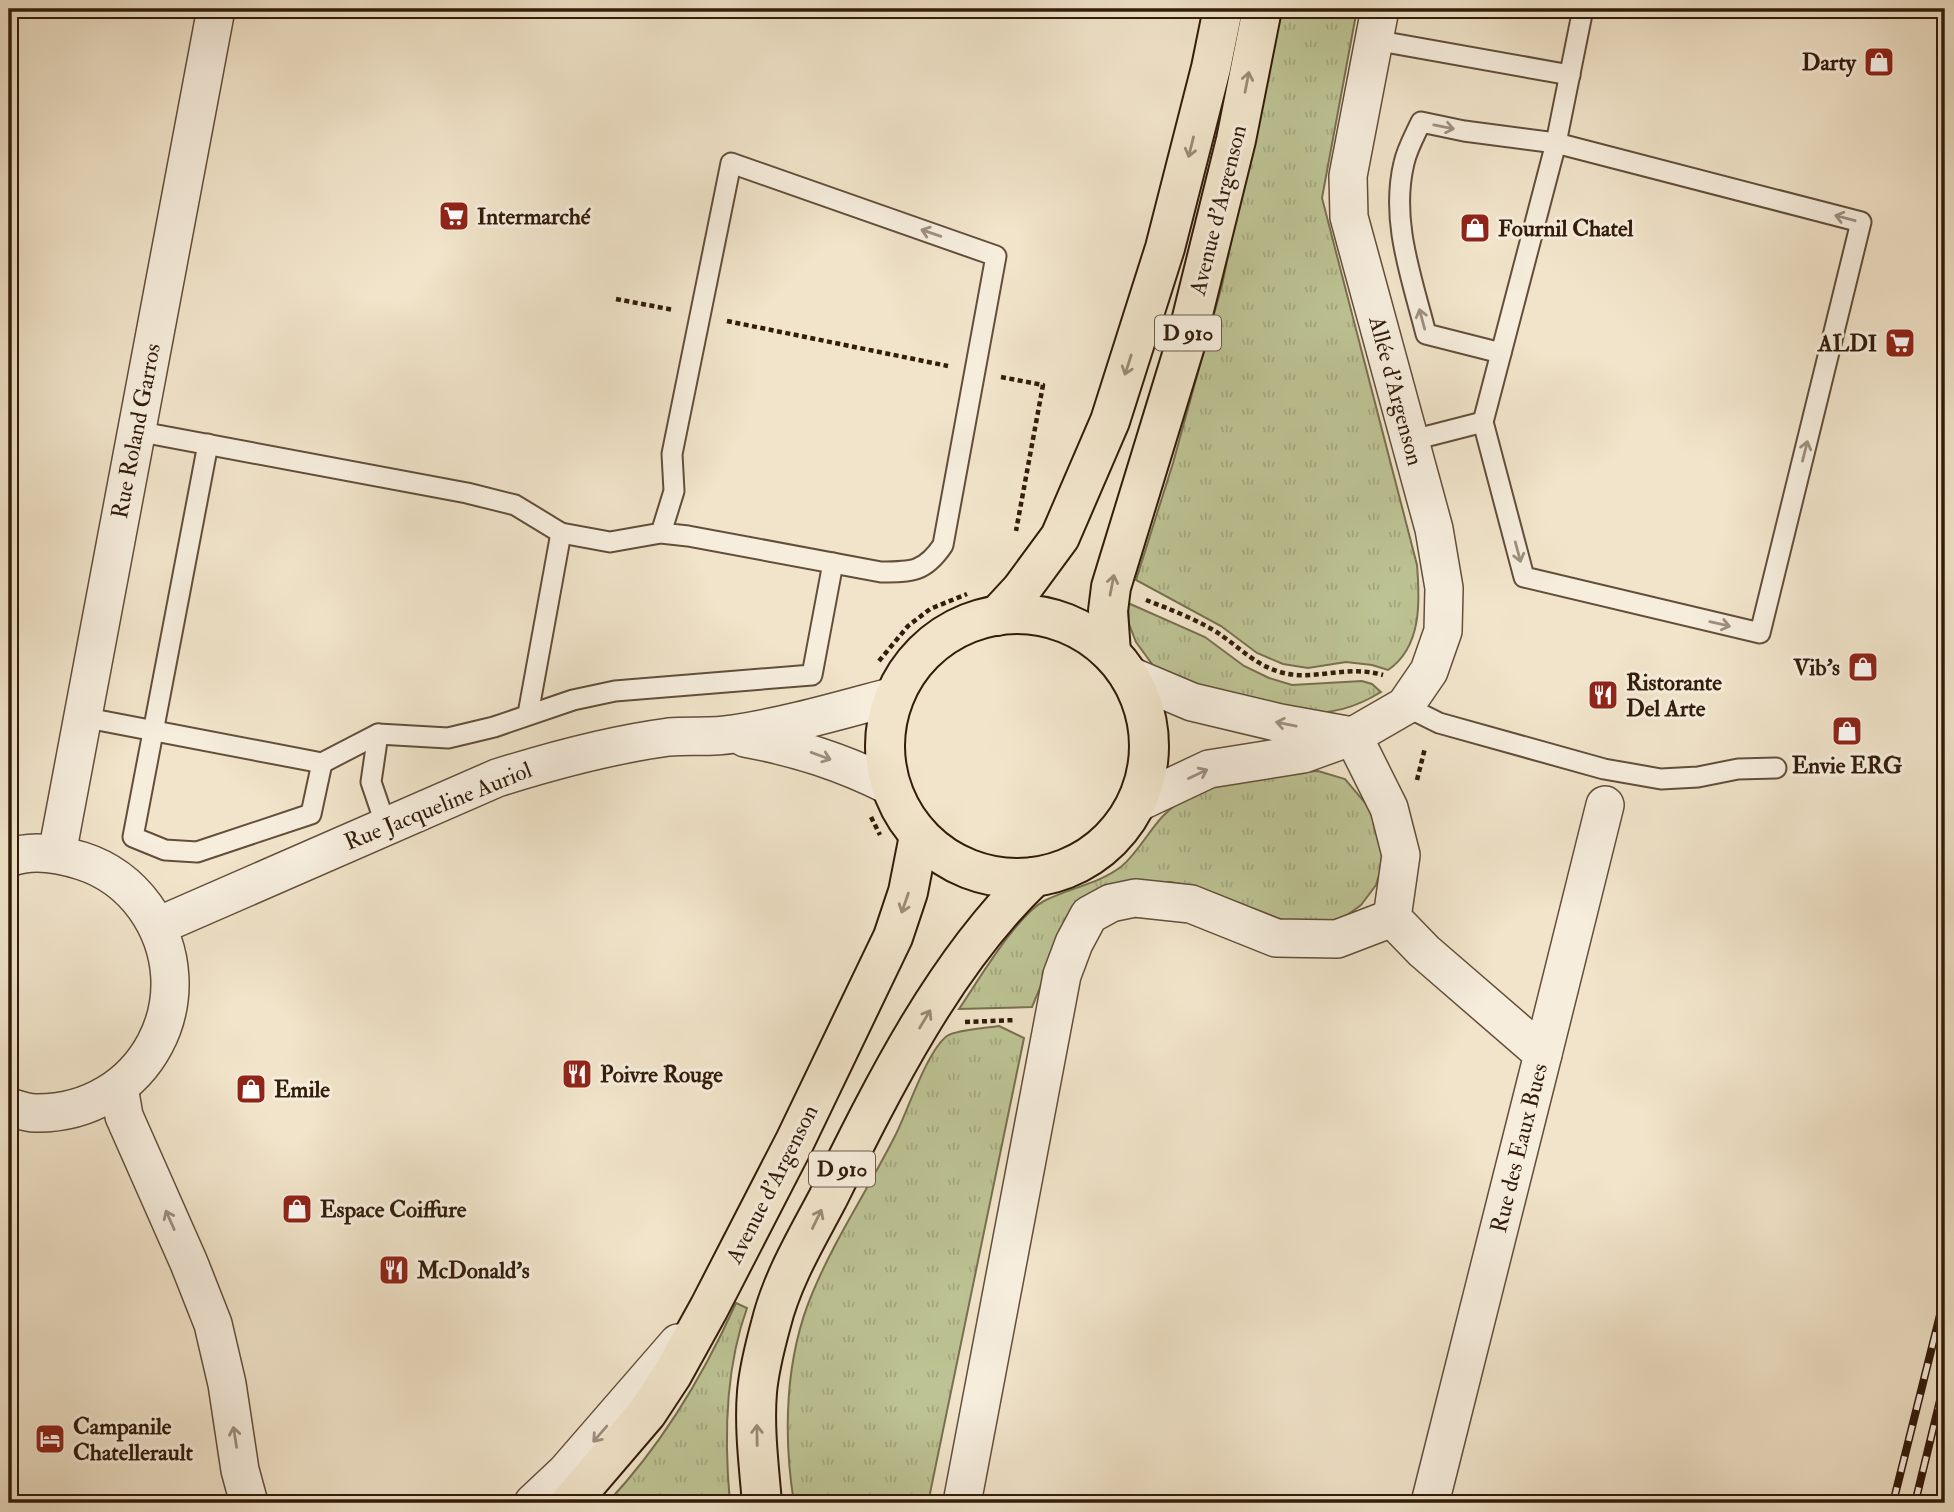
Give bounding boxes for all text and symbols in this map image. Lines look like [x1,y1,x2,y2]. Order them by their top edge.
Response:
shop icon: Darty [1862,45,1896,79]
place label: Darty [1802,48,1857,78]
one-way arrow [1241,71,1255,94]
one-way arrow [1432,121,1455,134]
street label: Avenue d'Argenson [1183,122,1253,299]
one-way arrow [1184,135,1197,158]
supermarket icon: Intermarché [437,199,471,233]
place label: Intermarché [477,202,592,231]
shop icon: Fournil Chatel [1458,211,1492,245]
one-way arrow [1835,211,1857,224]
place label: Fournil Chatel [1498,214,1635,243]
one-way arrow [921,226,943,238]
one-way arrow [1415,308,1428,331]
street label: Allée d’Argenson [1362,312,1430,469]
road number: D 910 [1155,316,1221,350]
supermarket icon: ALDI [1883,326,1917,360]
place label: ALDI [1817,329,1877,358]
street label: Rue Roland Garros [105,341,167,521]
one-way arrow [1121,354,1133,376]
one-way arrow [1798,440,1812,463]
one-way arrow [1512,541,1525,563]
one-way arrow [1106,574,1120,597]
one-way arrow [1708,618,1731,631]
shop icon: Vib's [1846,650,1880,684]
place label: Vib's [1792,653,1840,682]
place label: Ristorante Del Arte [1626,668,1722,723]
restaurant icon: Ristorante Del Arte [1586,678,1620,712]
shop icon: Envie ERG [1830,714,1864,748]
one-way arrow [1275,717,1298,730]
one-way arrow [809,751,831,763]
place label: Envie ERG [1792,751,1903,780]
street label: Rue Jacqueline Auriol [340,755,536,857]
one-way arrow [1187,767,1208,780]
one-way arrow [898,891,910,913]
one-way arrow [918,1009,932,1029]
restaurant icon: Poivre Rouge [560,1057,594,1091]
place label: Poivre Rouge [600,1060,723,1090]
street label: Rue des Eaux Bues [1484,1060,1554,1236]
shop icon: Emile [234,1072,268,1106]
place label: Emile [274,1075,330,1104]
street label: Avenue d'Argenson [719,1100,825,1269]
road number: D 910 [809,1152,875,1186]
shop icon: Espace Coiffure [280,1192,314,1226]
place label: Espace Coiffure [320,1195,467,1225]
one-way arrow [811,1209,824,1230]
one-way arrow [163,1210,176,1231]
restaurant icon: McDonald's [377,1253,411,1287]
place label: McDonald's [416,1256,530,1285]
place label: Campanile Chatellerault [73,1412,193,1467]
hotel icon: Campanile Chatellerault [33,1422,67,1456]
one-way arrow [592,1424,608,1442]
one-way arrow [751,1424,764,1447]
one-way arrow [228,1426,241,1448]

